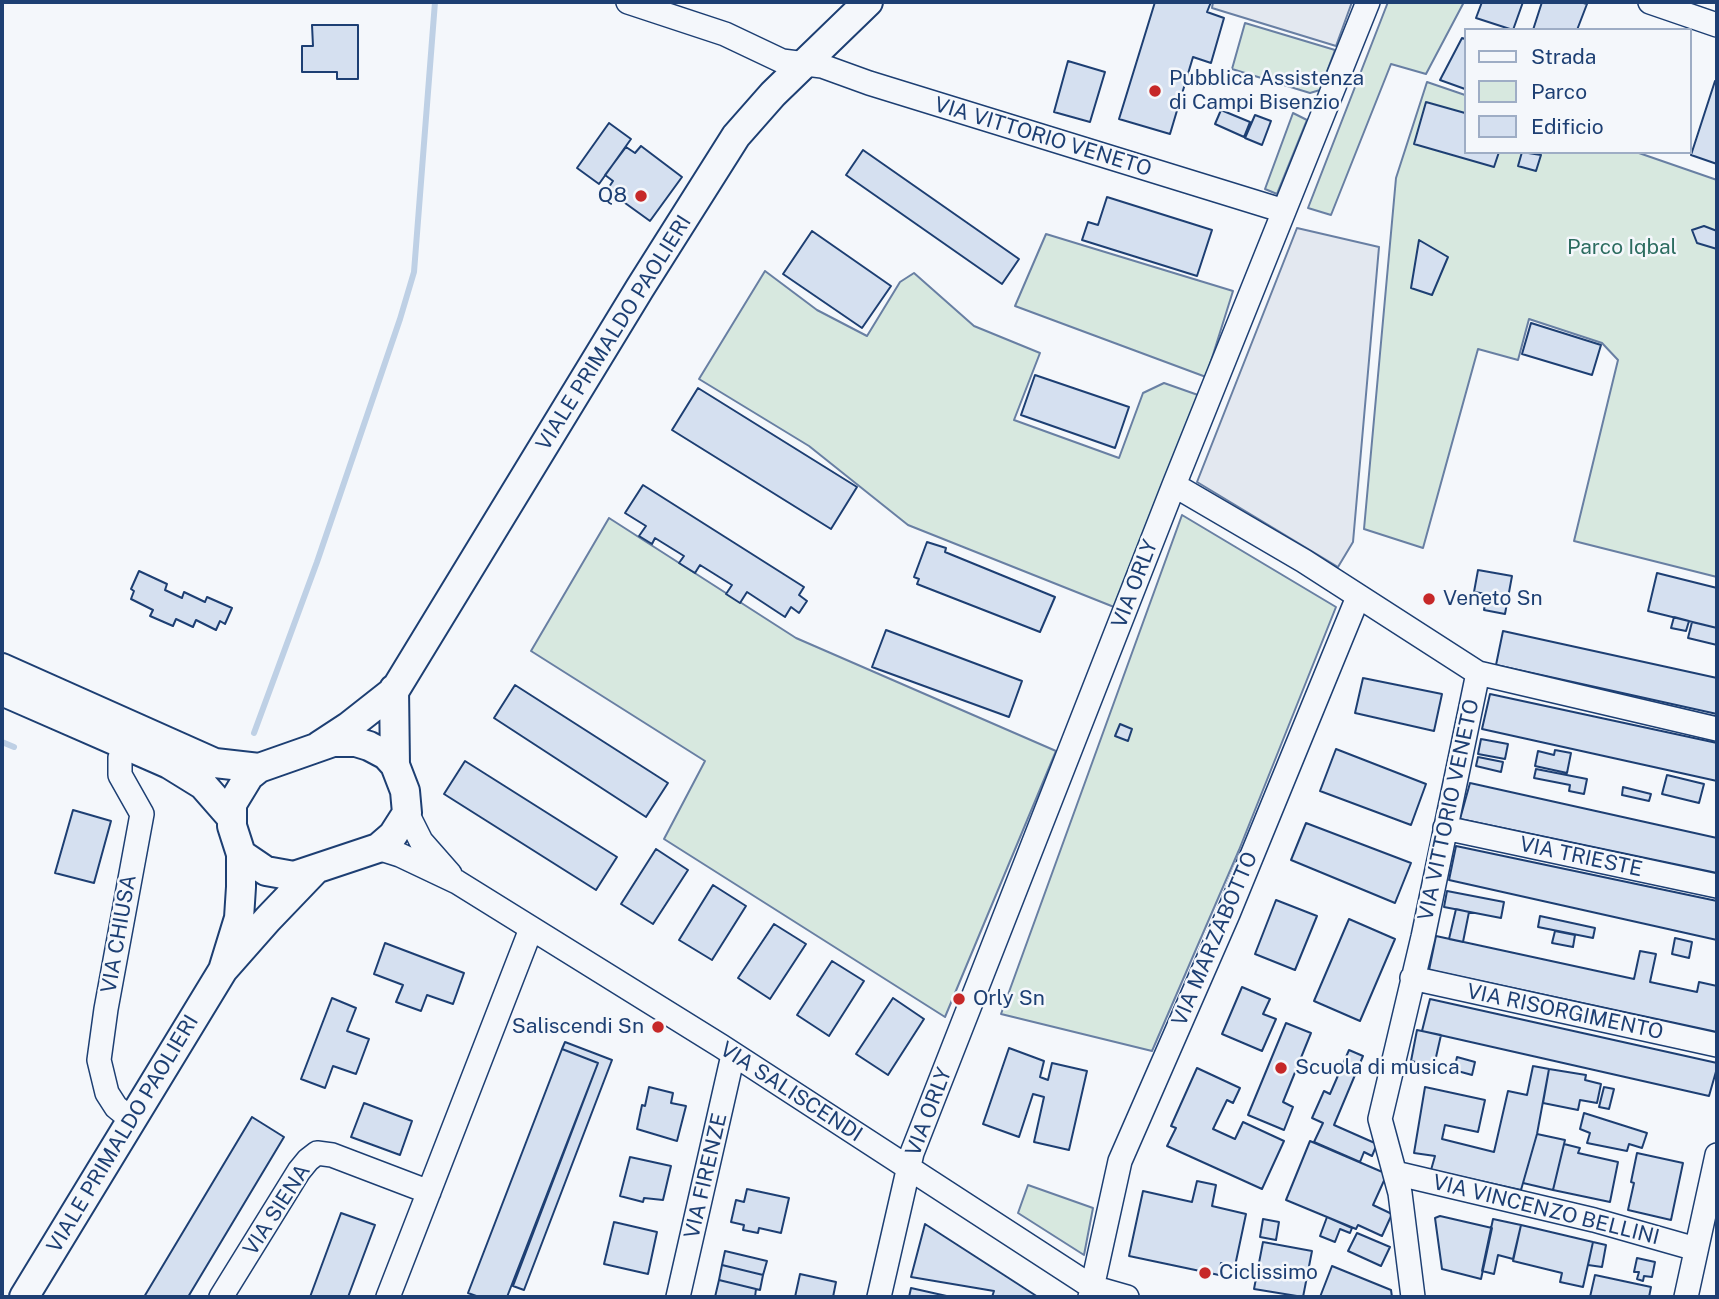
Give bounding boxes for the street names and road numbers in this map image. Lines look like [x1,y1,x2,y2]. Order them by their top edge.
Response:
street label: VIA VITTORIO VENETO [931,92,1155,182]
street label: VIALE PRIMALDO PAOLIERI [531,211,697,455]
street label: VIA ORLY [1107,536,1163,632]
street label: VIA VITTORIO VENETO [1413,697,1485,923]
street label: VIA TRIESTE [1517,832,1645,882]
street label: VIA MARZABOTTO [1167,848,1263,1030]
street label: VIA CHIUSA [96,873,142,995]
street label: VIA RISORGIMENTO [1465,979,1665,1045]
street label: VIALE PRIMALDO PAOLIERI [42,1011,204,1257]
street label: VIA SALISCENDI [715,1037,867,1147]
street label: VIA ORLY [901,1064,957,1160]
street label: VIA FIRENZE [679,1111,733,1241]
street label: VIA SIENA [238,1160,316,1260]
street label: VIA VINCENZO BELLINI [1430,1170,1662,1250]

